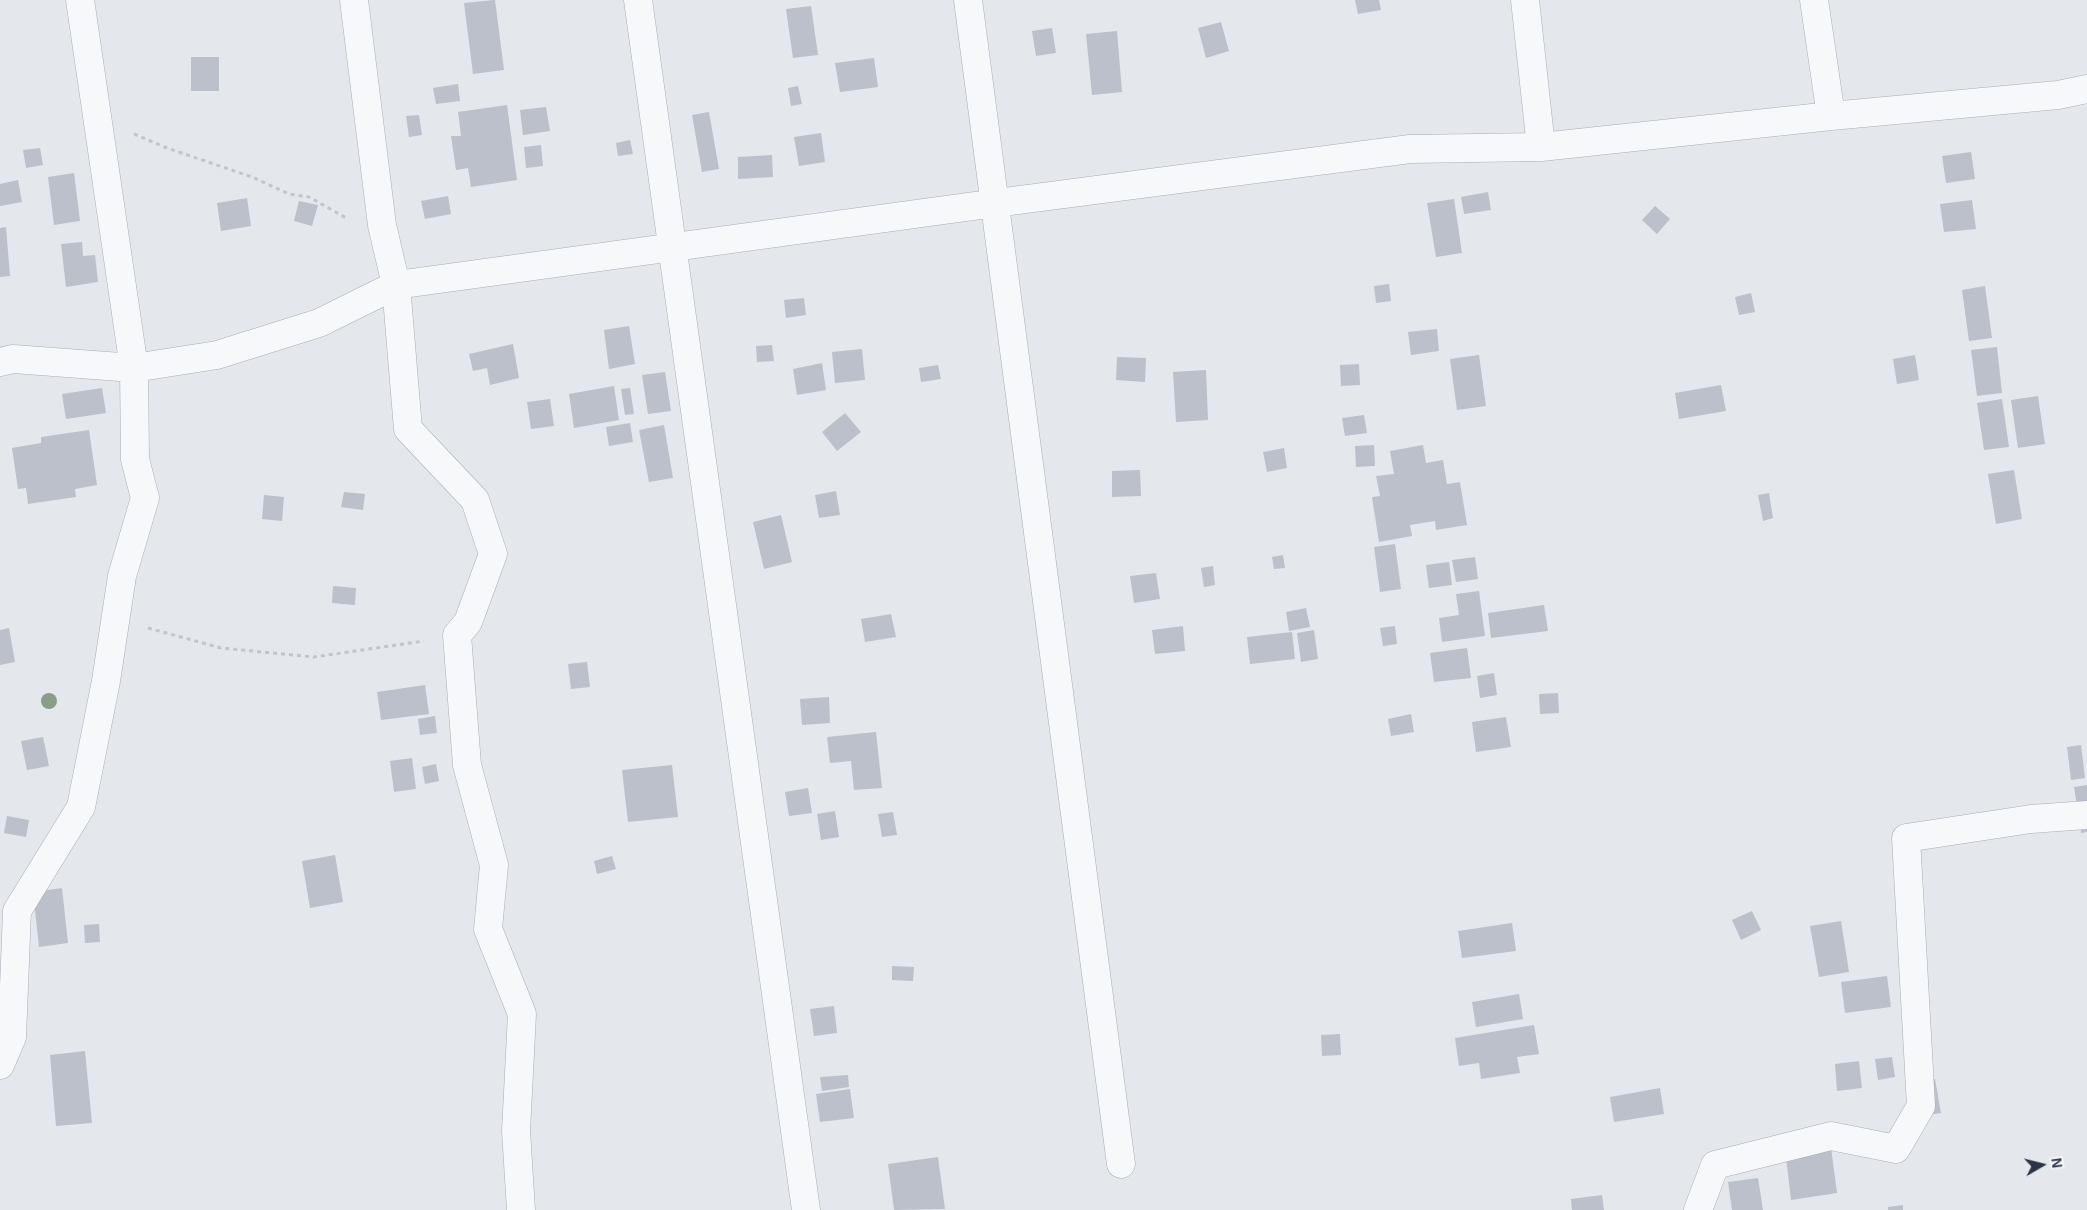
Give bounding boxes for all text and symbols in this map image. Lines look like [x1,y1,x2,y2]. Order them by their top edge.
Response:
north arrow [2017,1140,2067,1190]
text: N [2048,1157,2065,1169]

